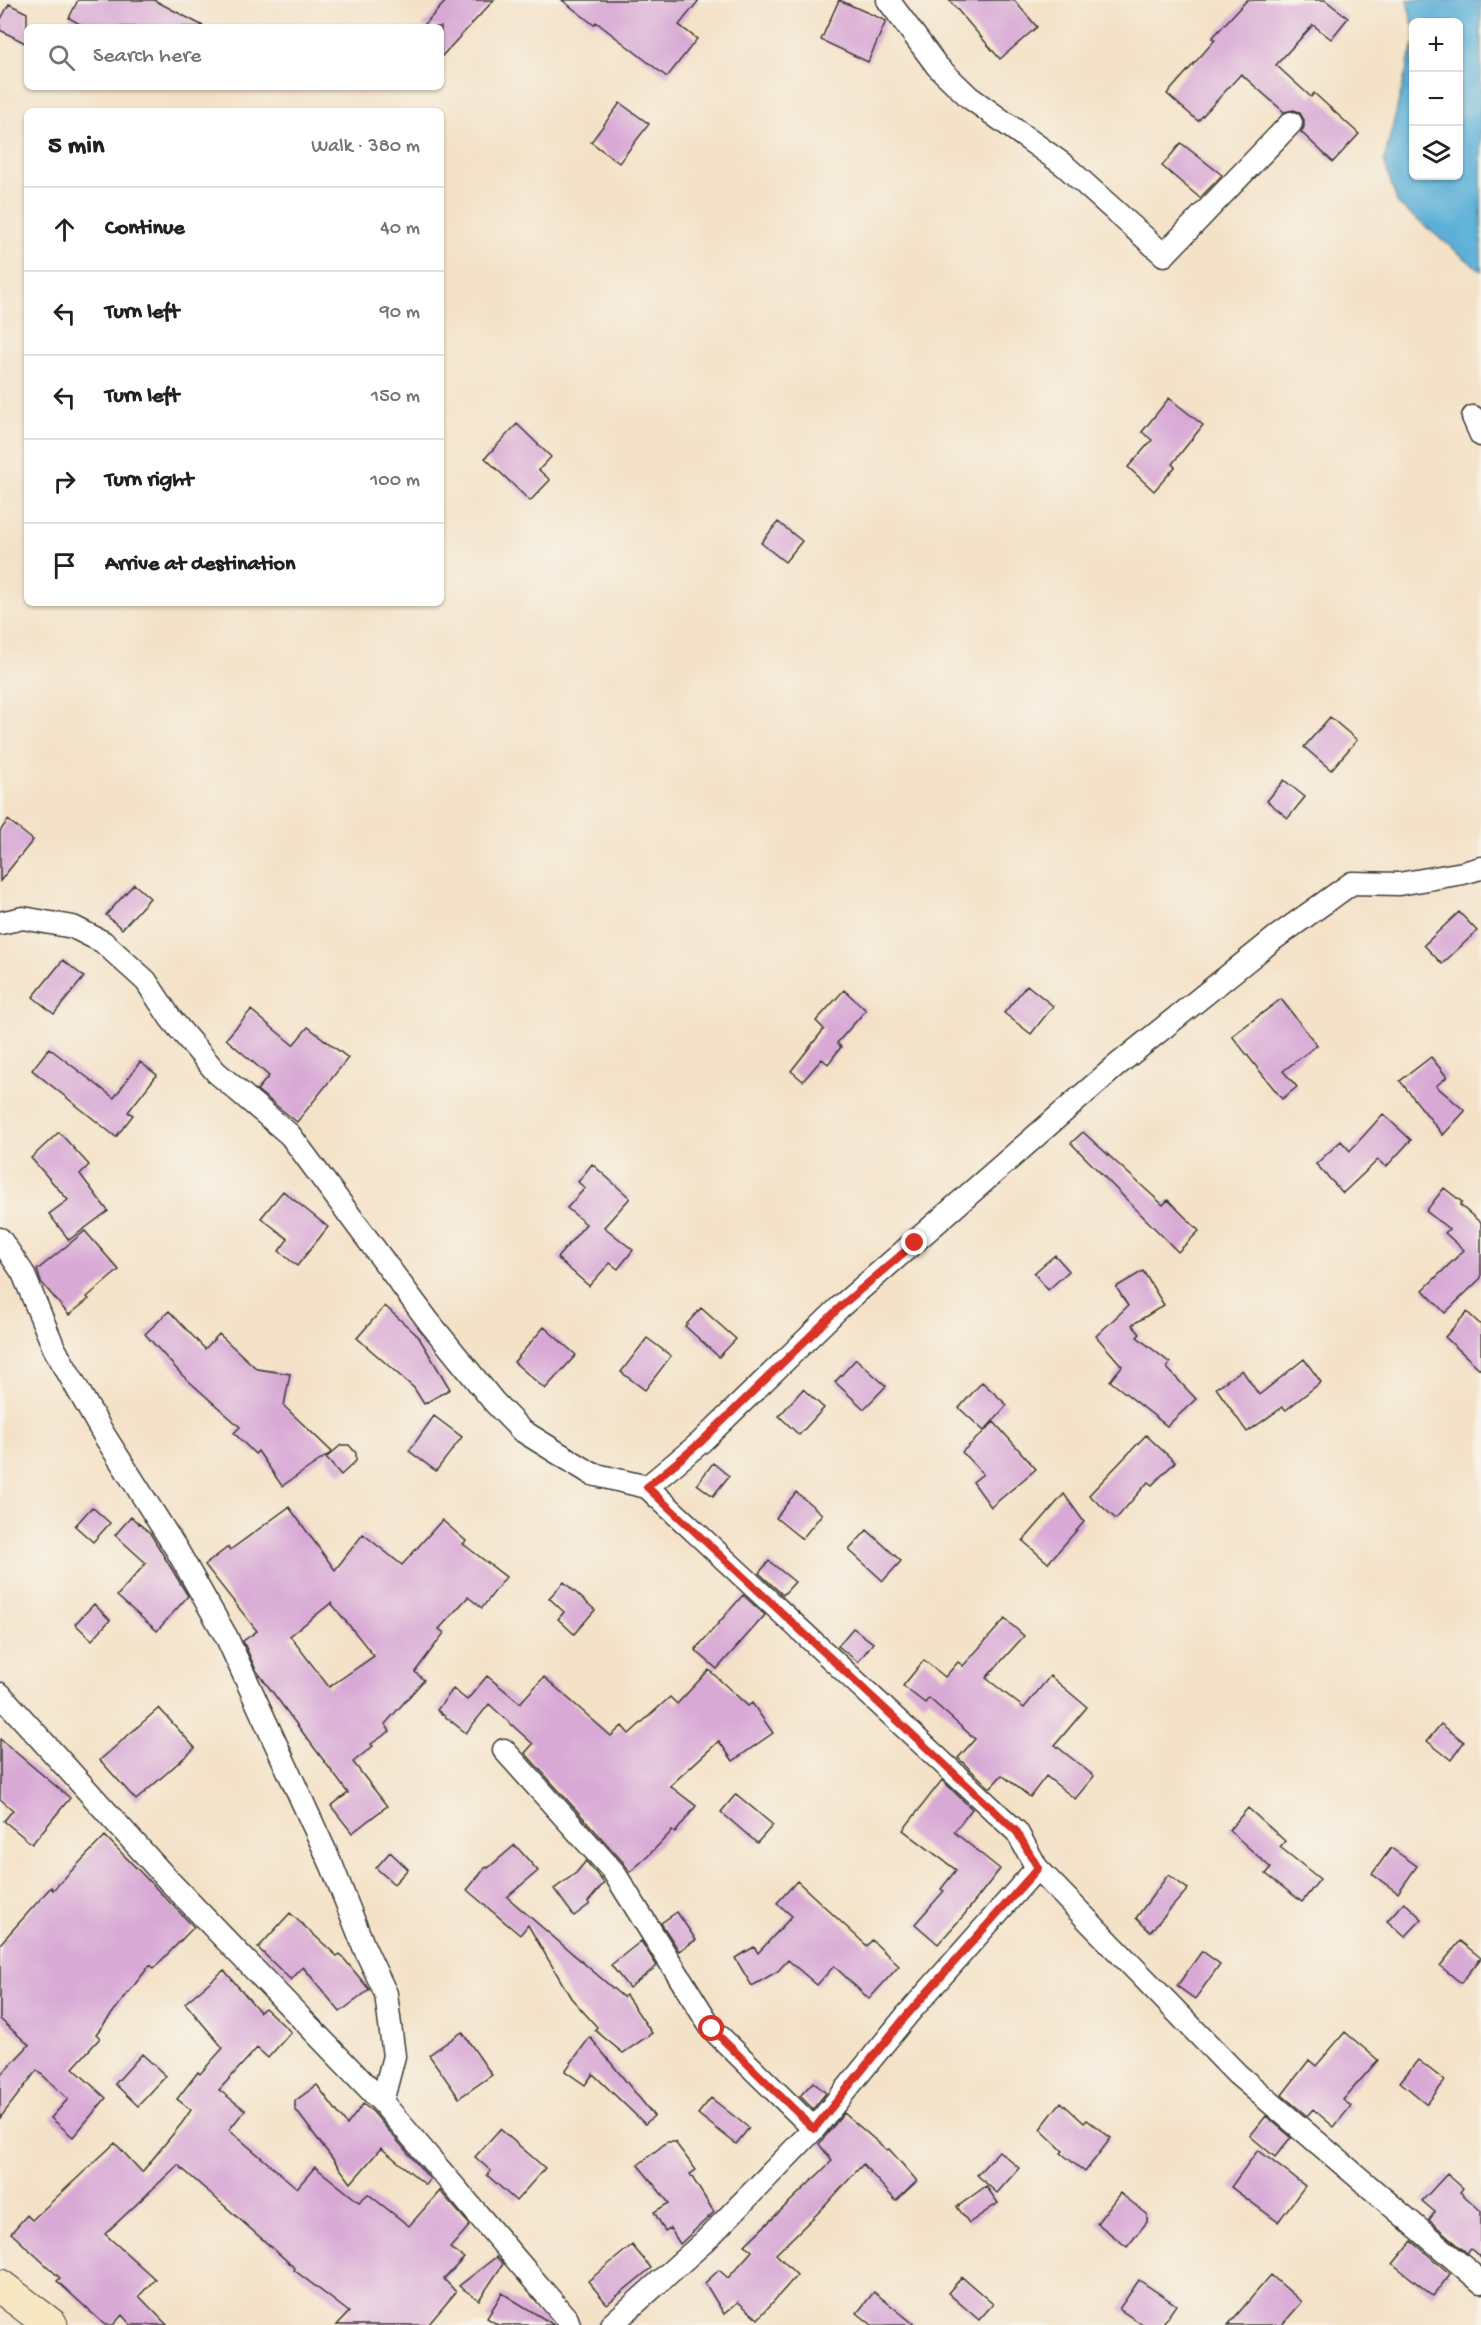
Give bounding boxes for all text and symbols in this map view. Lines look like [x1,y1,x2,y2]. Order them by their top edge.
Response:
map controls [1409,18,1463,180]
button: + [1409,18,1463,72]
search box [24,24,444,90]
icon: search [45,41,78,74]
text: Search here [93,44,201,70]
button: − [1409,72,1463,126]
button: layers [1409,126,1463,180]
text: 5 min [48,132,104,163]
text: Walk · 380 m [311,136,420,159]
icon: ahead [48,213,81,246]
text: Continue [105,216,185,242]
text: 40 m [380,218,420,241]
icon: left [48,297,81,330]
text: Turn left [105,300,179,326]
text: 90 m [380,302,420,325]
icon: left [48,381,81,414]
text: Turn left [105,384,179,410]
text: 150 m [371,386,420,409]
icon: right [48,465,81,498]
text: Turn right [105,468,193,494]
text: 100 m [370,470,420,493]
icon: arrive [48,549,81,582]
text: Arrive at destination [105,552,295,578]
route end [901,1229,927,1255]
route start [698,2015,724,2041]

